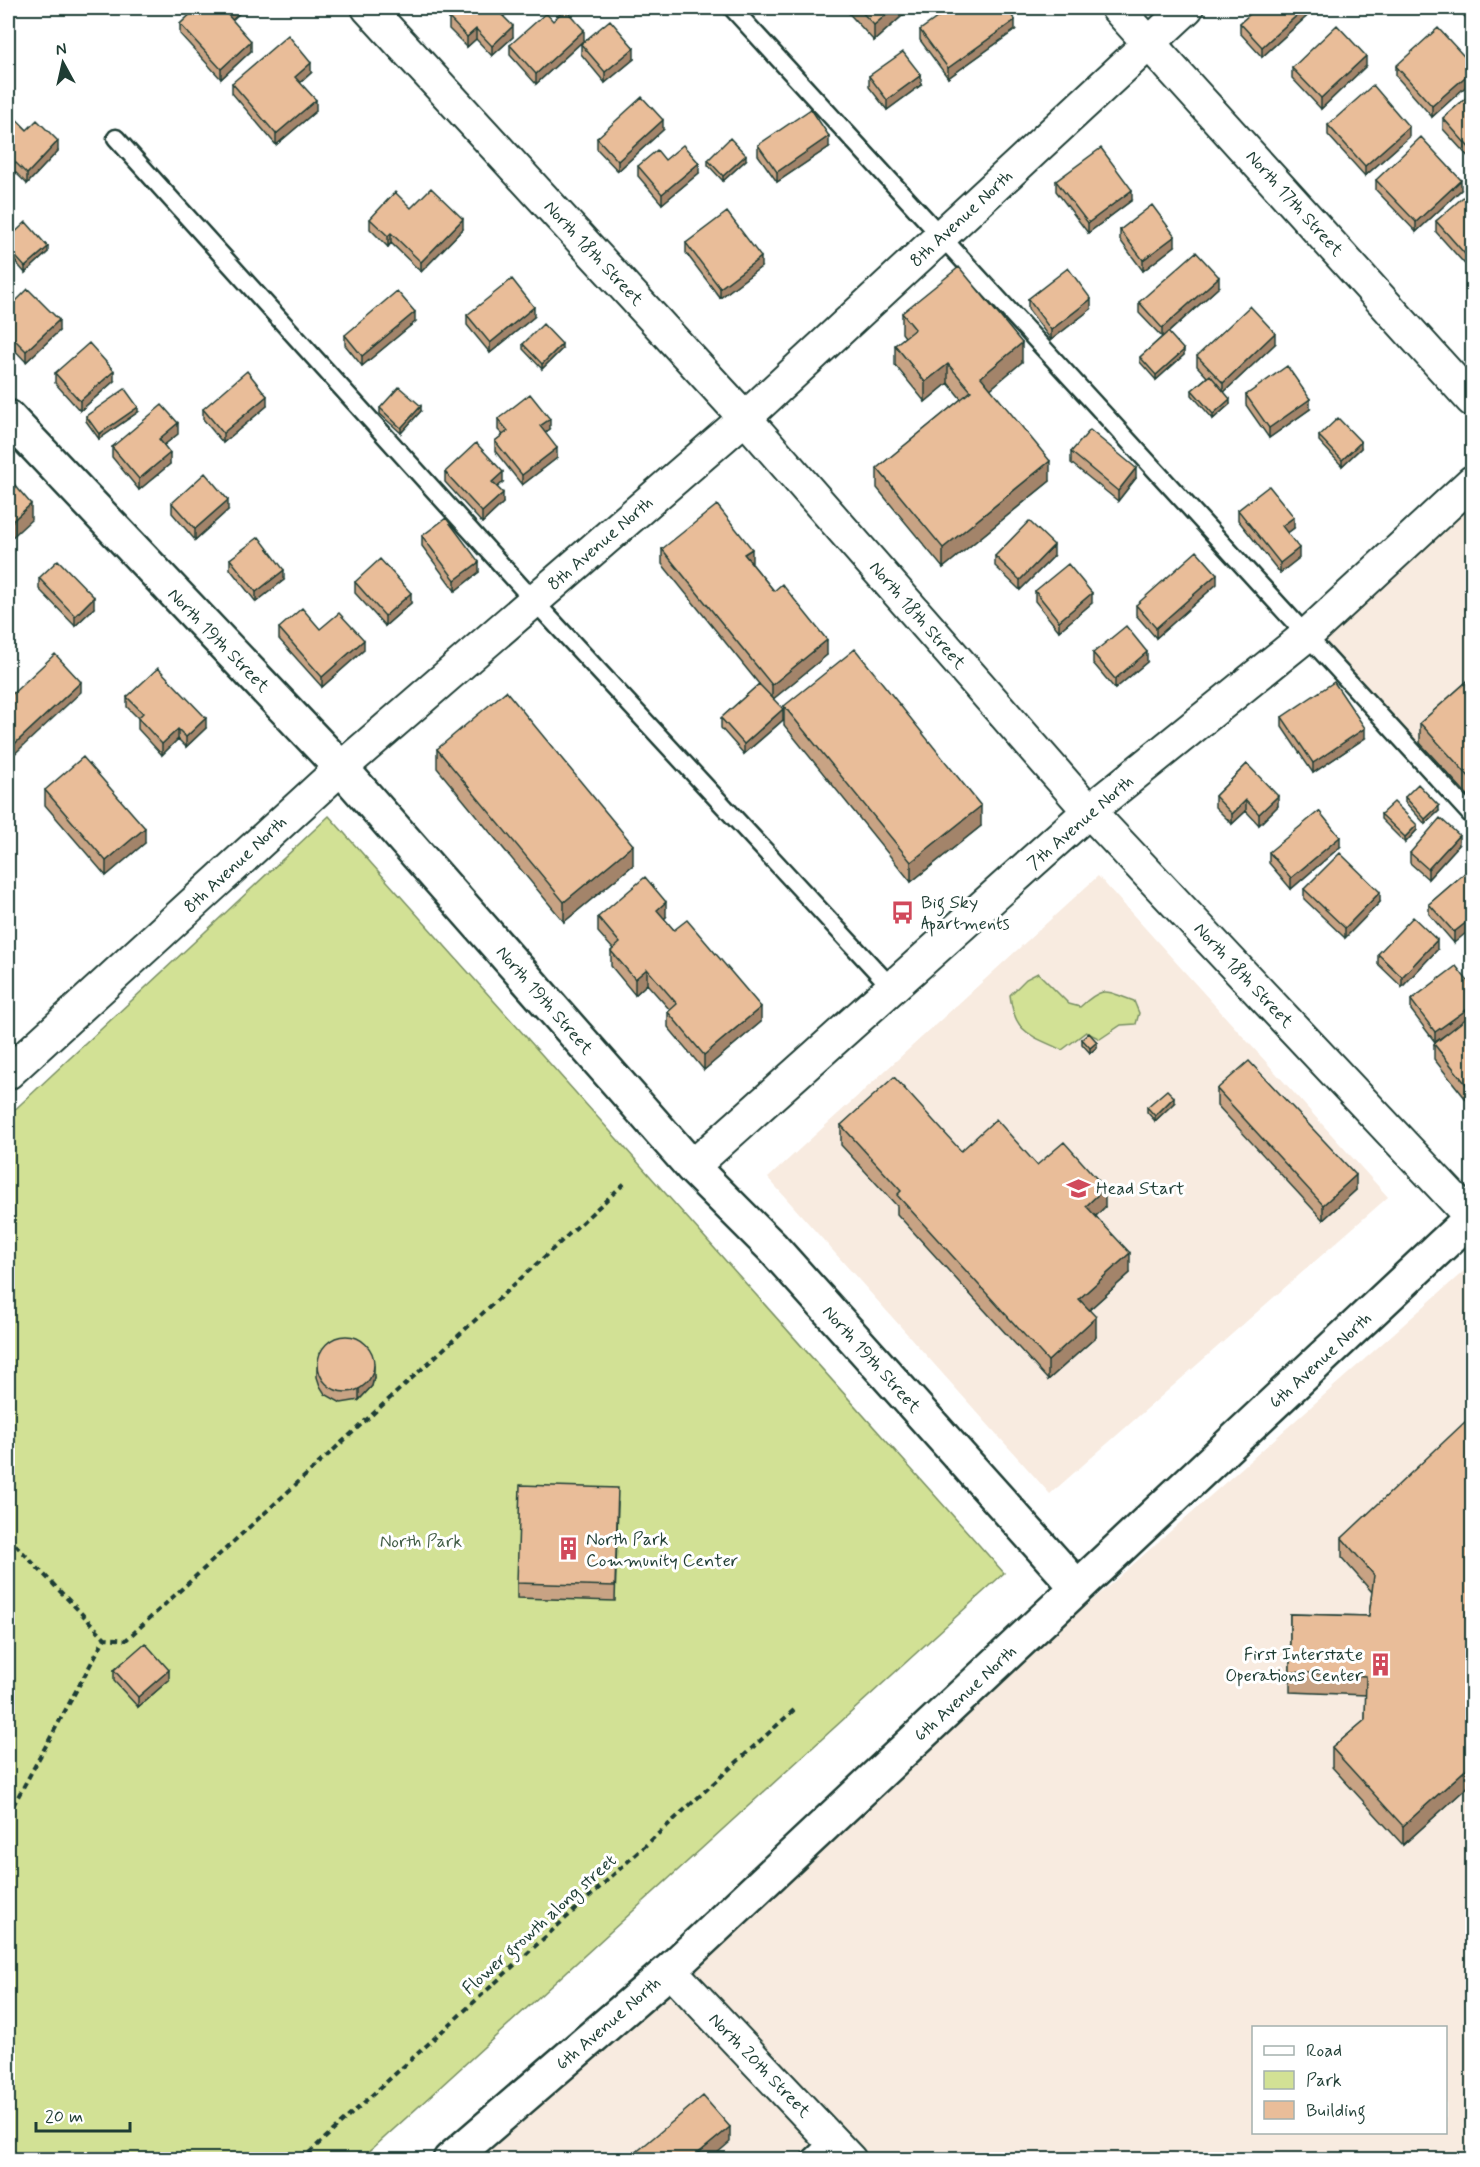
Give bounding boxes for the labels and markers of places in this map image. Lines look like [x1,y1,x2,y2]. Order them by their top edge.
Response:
place label: Big Sky Apartments [921,891,1009,937]
bus stop icon: Big Sky Apartments [890,899,916,925]
school or university icon: Head Start [1065,1175,1091,1201]
place label: Head Start [1096,1177,1184,1201]
place label: North Park Community Center [586,1528,739,1573]
building icon: North Park Community Center [555,1536,581,1562]
place label: First Interstate Operations Center [1225,1643,1364,1688]
building icon: First Interstate Operations Center [1368,1651,1394,1677]

